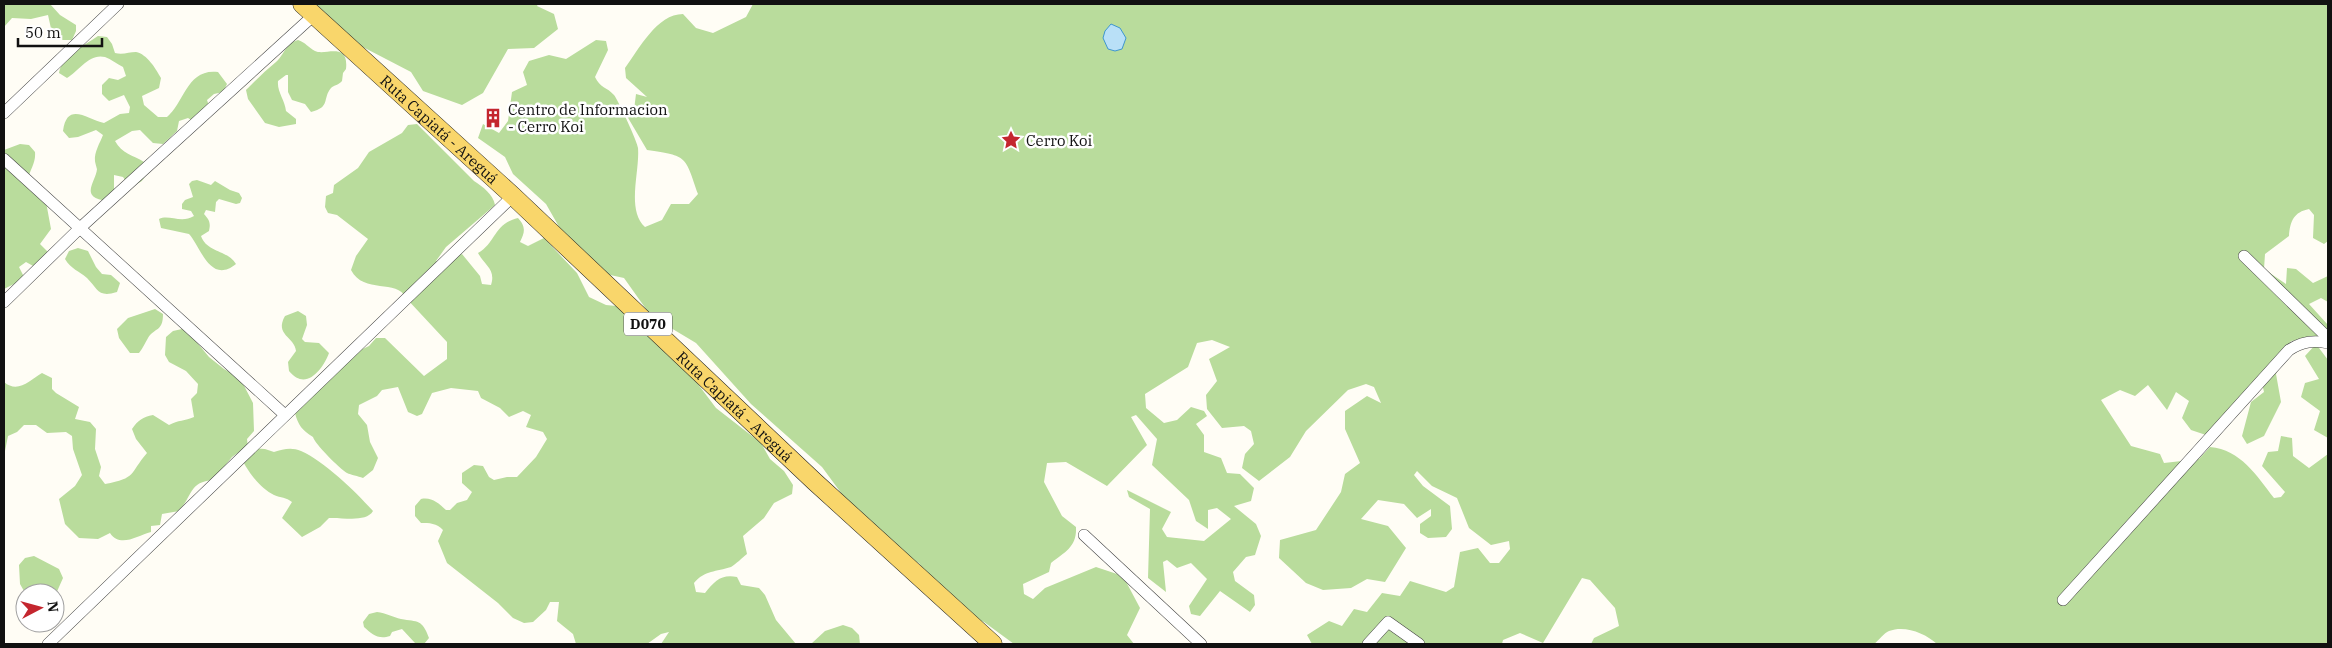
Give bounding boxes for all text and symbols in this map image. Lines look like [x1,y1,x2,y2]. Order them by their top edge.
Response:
scale bar [18,15,101,47]
text: 50 m [25,23,61,42]
street label: Ruta Capiatá - Areguá [377,71,503,188]
place label: Centro de Informacion - Cerro Koi [508,100,668,136]
building icon: Centro de Informacion - Cerro Koi [482,107,504,129]
place icon: Cerro Koi [1000,129,1022,151]
place label: Cerro Koi [1026,131,1093,150]
road number: D070 [624,312,672,336]
street label: Ruta Capiatá - Areguá [673,347,797,466]
north arrow [15,583,65,633]
text: N [43,600,62,613]

